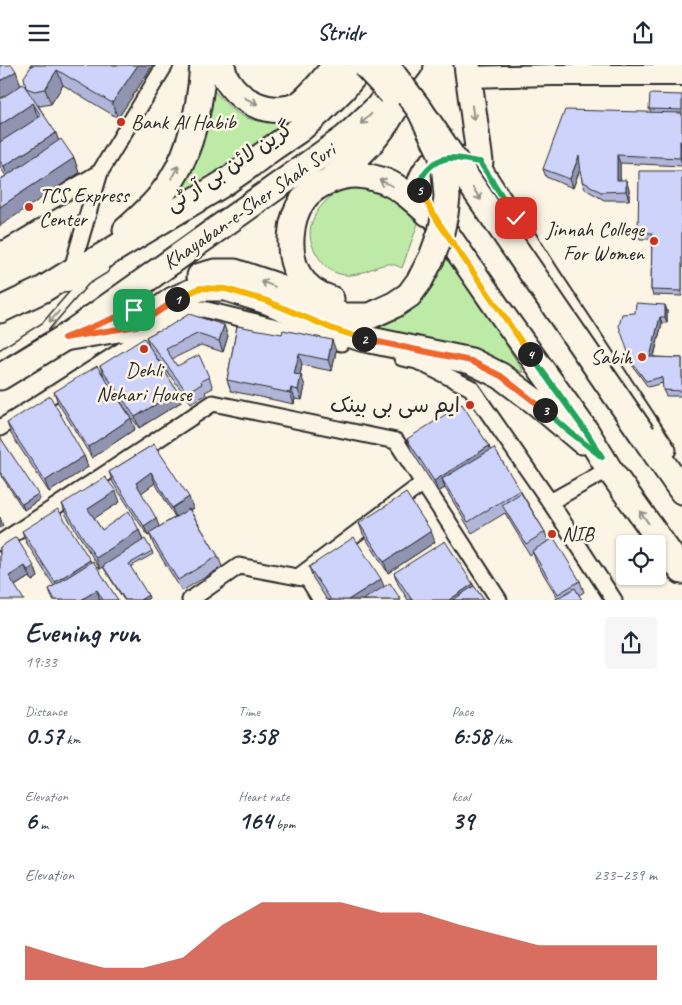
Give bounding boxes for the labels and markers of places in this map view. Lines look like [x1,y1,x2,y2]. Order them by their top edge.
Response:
place label: Bank Al Habib [131,109,238,135]
marker: Bank Al Habib [115,116,127,128]
pin: 5 [406,177,432,203]
place label: TCS Express Center [39,182,130,232]
pin [495,197,537,239]
marker: TCS Express Center [23,201,35,213]
place label: Jinnah College For Women [545,216,646,266]
marker: Jinnah College For Women [648,235,660,247]
pin: 1 [164,287,190,311]
pin [113,289,155,331]
pin: 2 [352,327,376,351]
pin: 4 [518,341,542,367]
marker: Dehli Nehari House [138,343,150,355]
place label: Sabih [590,344,633,370]
marker: Sabih [636,351,648,363]
place label: Dehli Nehari House [96,357,193,407]
place label: ایم سی بی بینک [330,392,460,421]
pin: 3 [532,397,558,423]
marker: ایم سی بی بینک [464,399,476,411]
place label: NIB [562,521,596,547]
marker: NIB [546,528,558,540]

